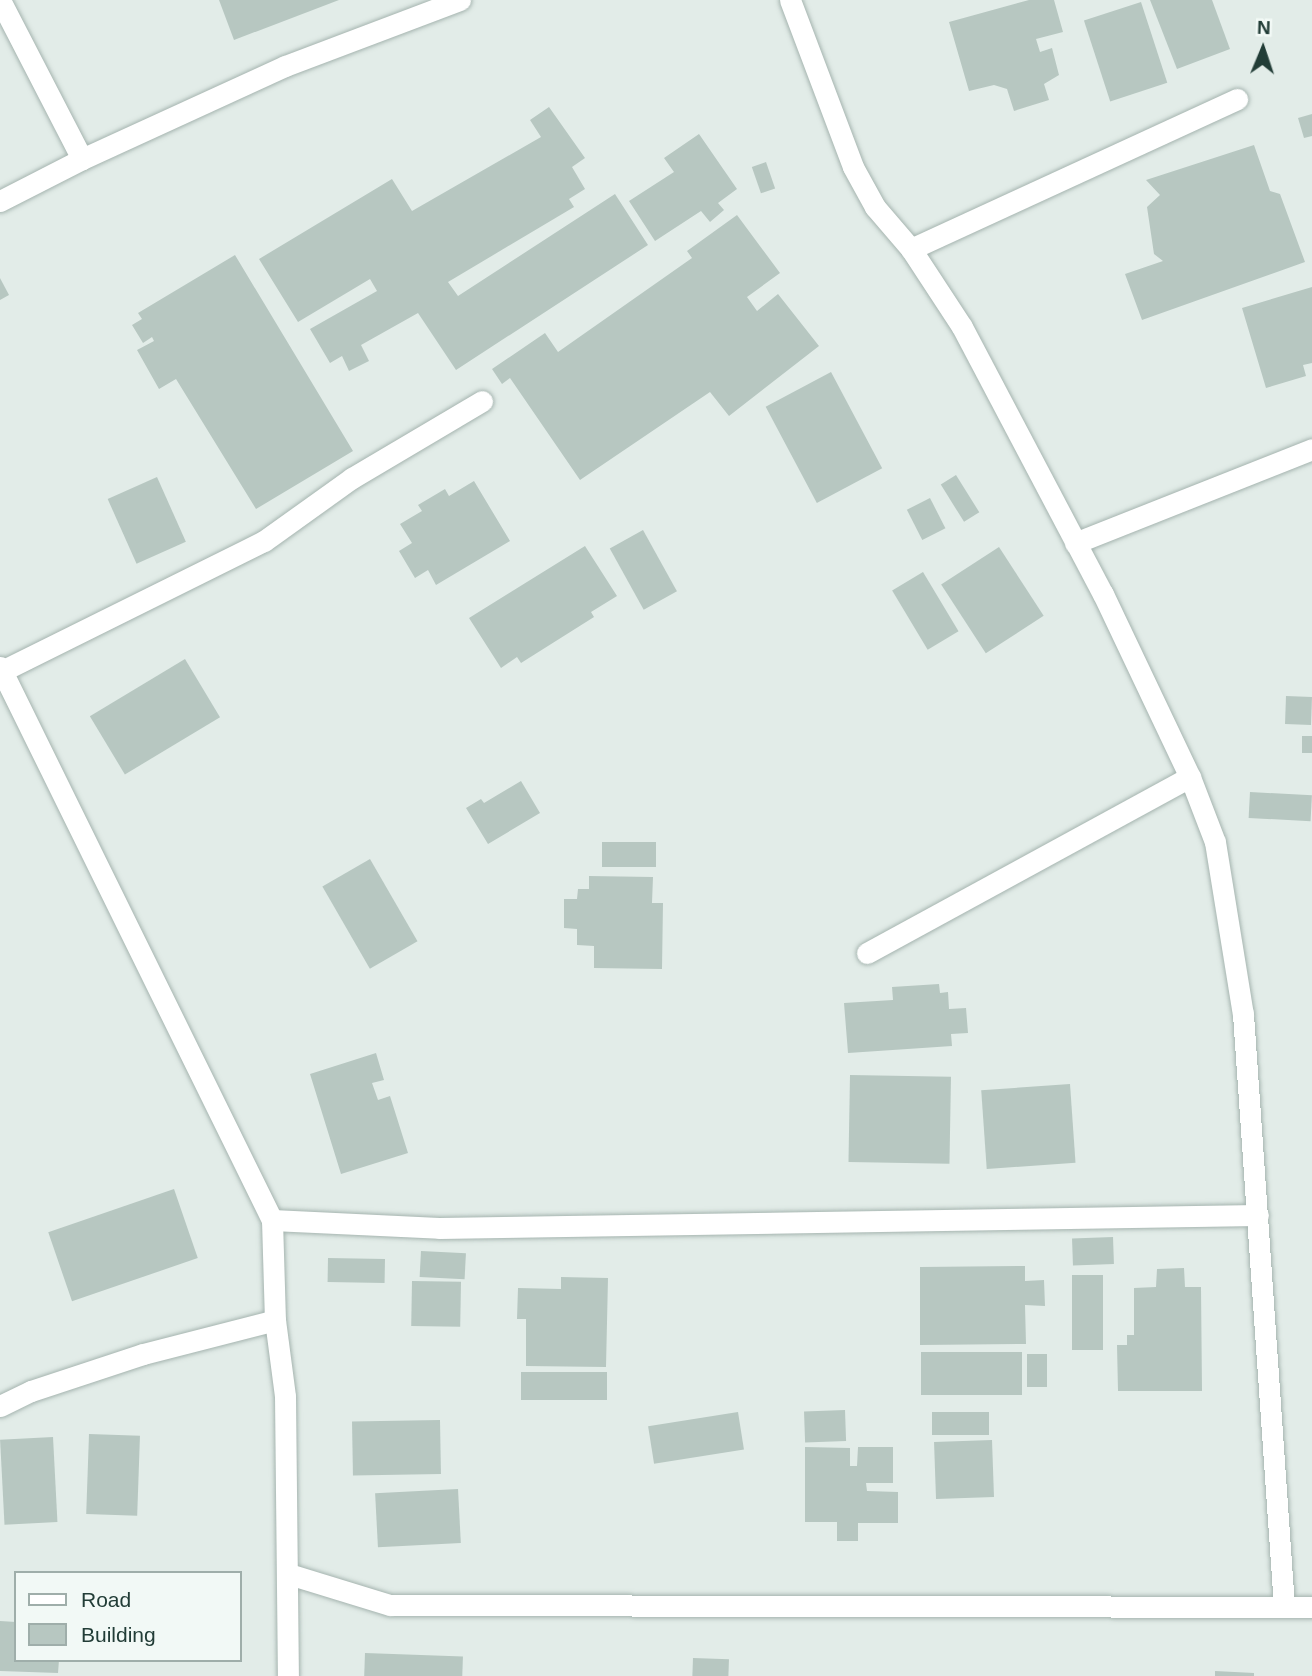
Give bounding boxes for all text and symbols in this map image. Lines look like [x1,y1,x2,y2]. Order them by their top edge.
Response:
north arrow [1228,14,1298,84]
text: N [1257,17,1271,38]
legend [14,1571,242,1662]
text: Road [81,1588,131,1611]
text: Building [81,1623,156,1646]

